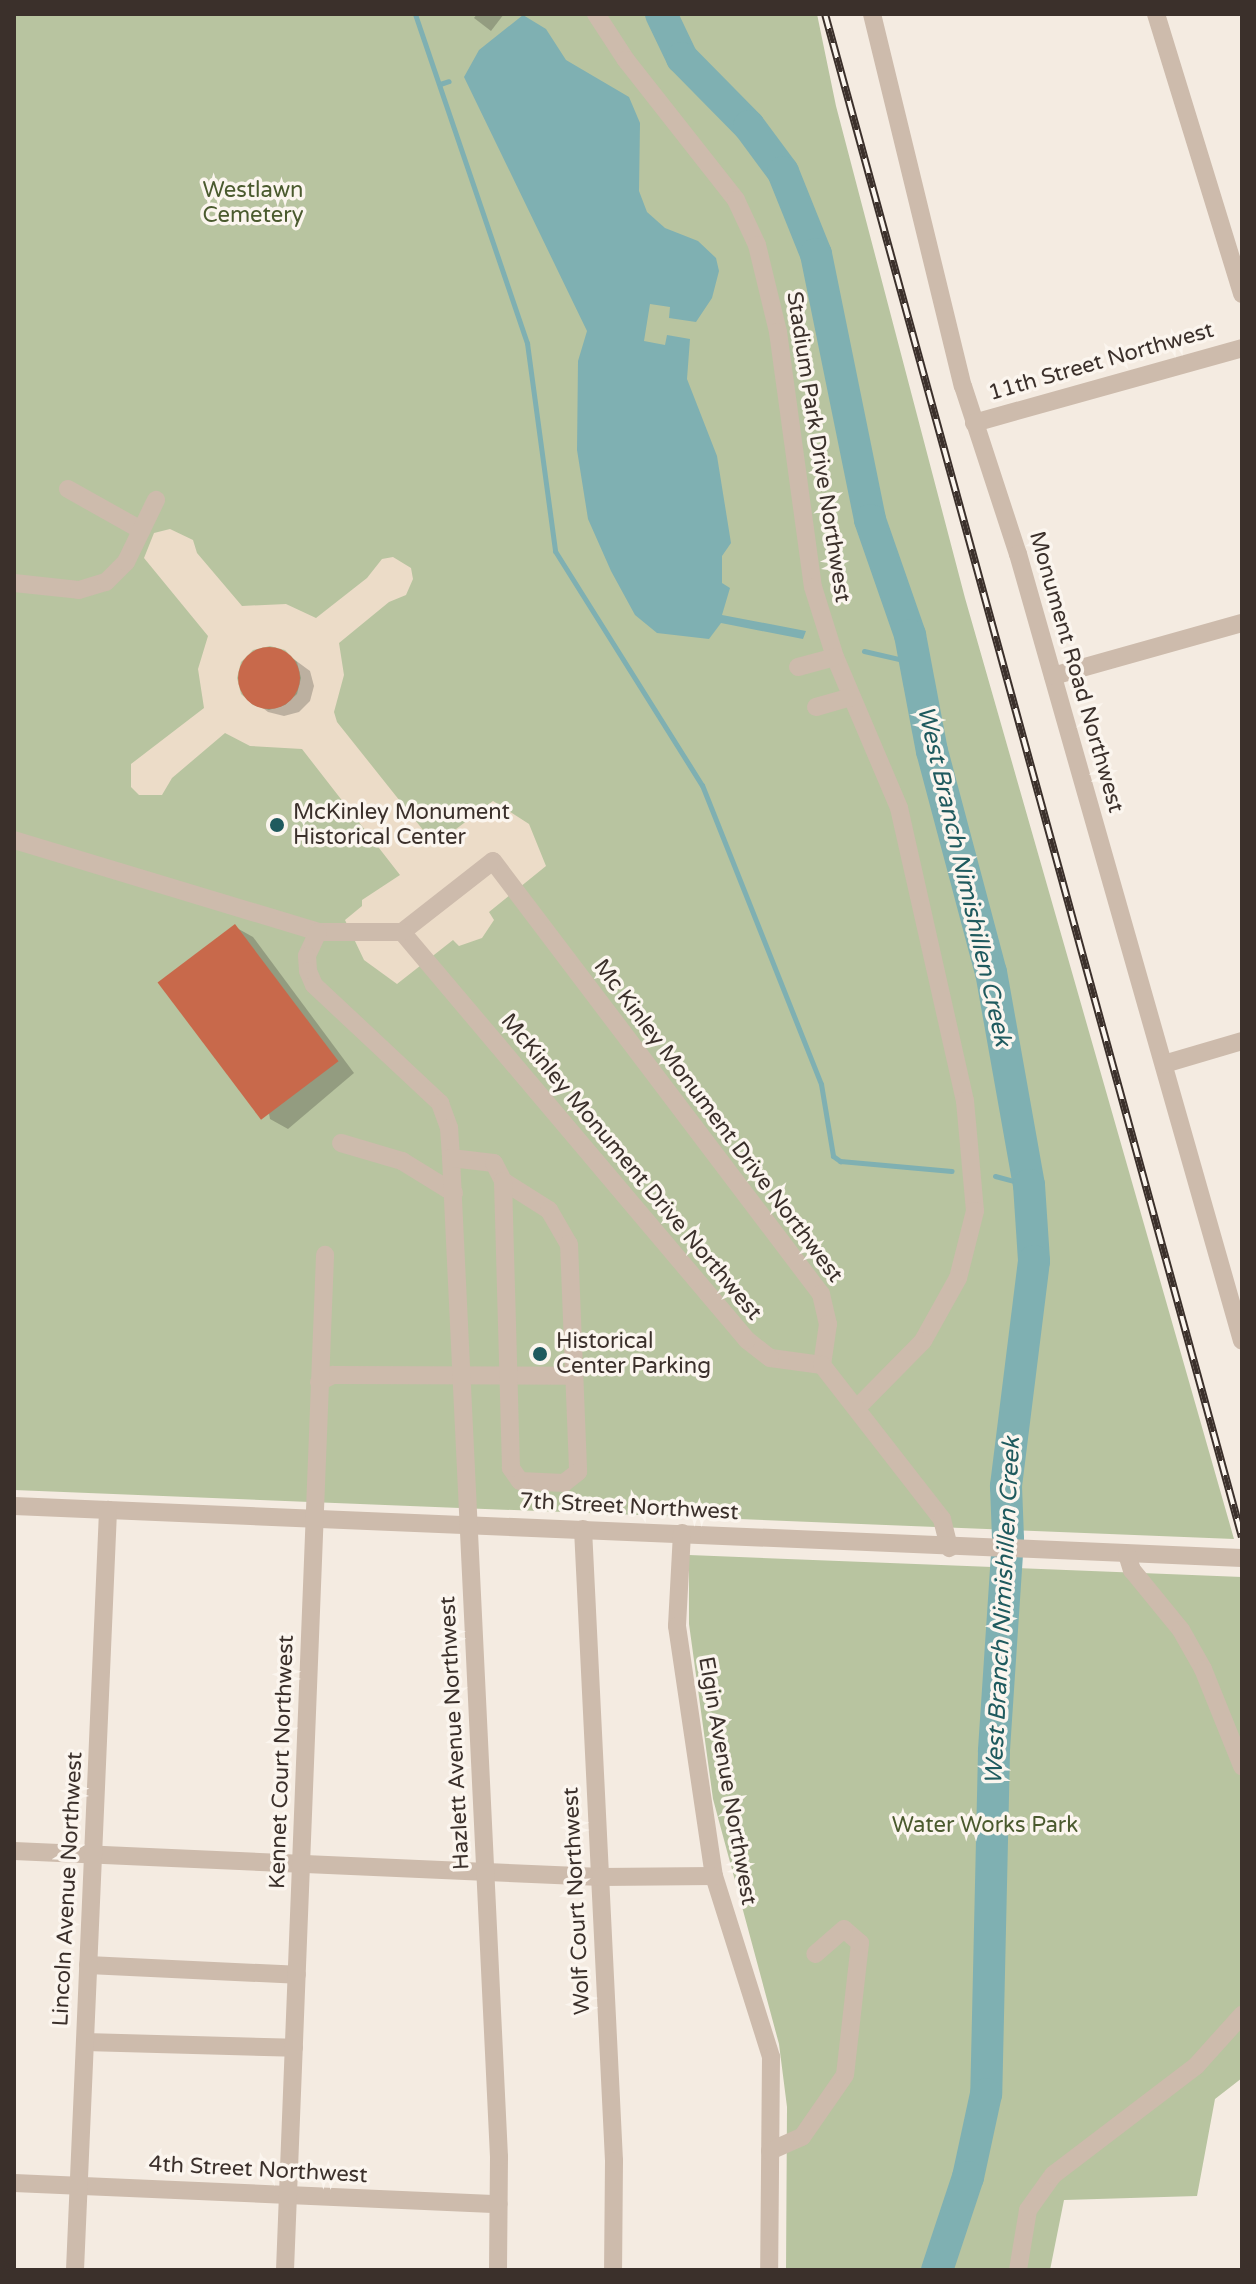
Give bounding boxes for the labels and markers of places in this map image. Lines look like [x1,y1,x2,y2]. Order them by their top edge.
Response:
place label: McKinley Monument Historical Center [293,799,510,850]
marker: McKinley Monument Historical Center [268,816,286,834]
place label: Historical Center Parking [556,1328,711,1380]
marker: Historical Center Parking [531,1345,549,1363]

